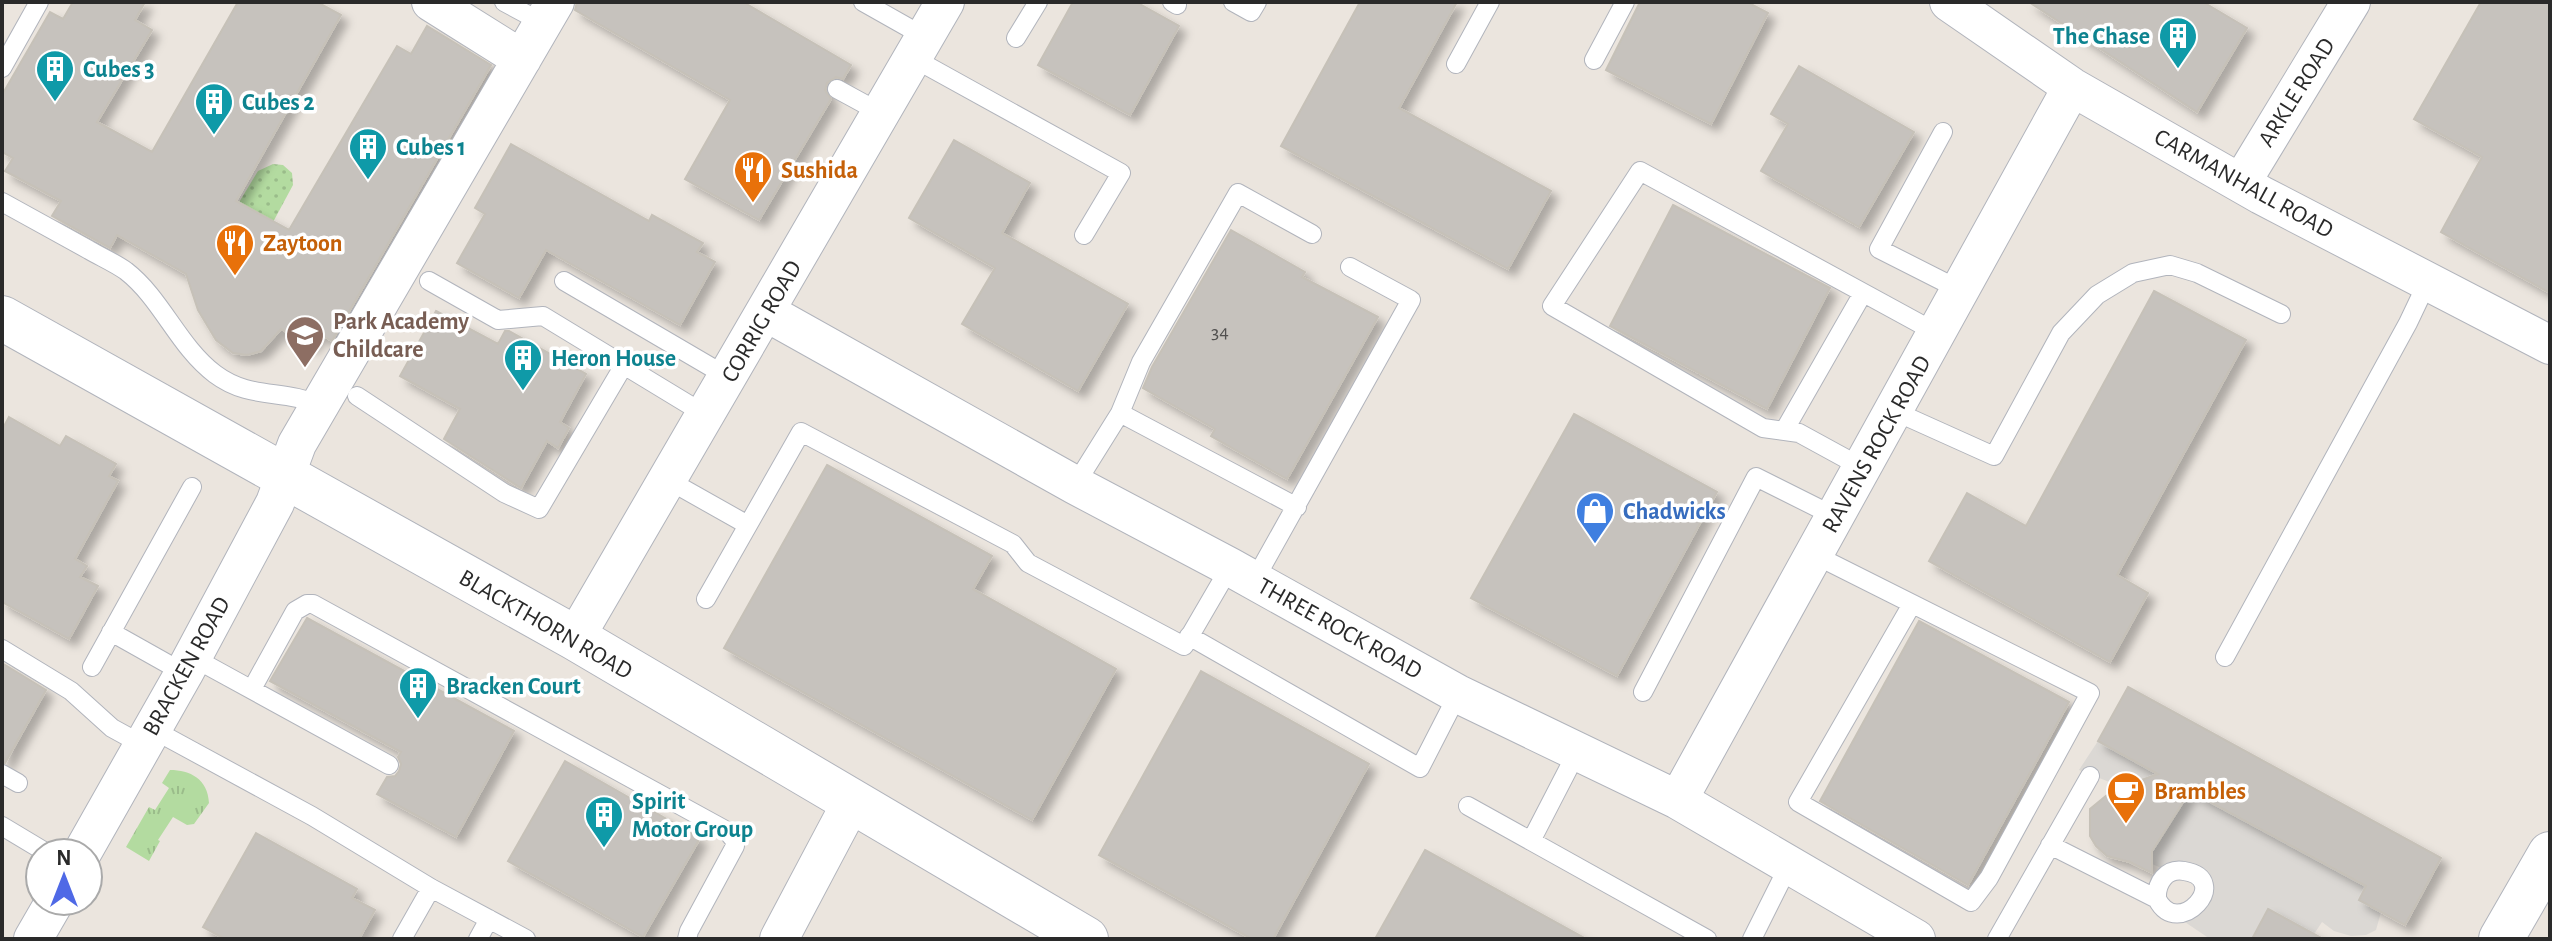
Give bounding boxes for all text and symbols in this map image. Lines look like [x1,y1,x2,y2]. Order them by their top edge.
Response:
building icon: The Chase [2157,15,2199,70]
place label: The Chase [2053,25,2150,49]
street label: ARKLE ROAD [2254,34,2340,151]
building icon: Cubes 3 [34,48,76,103]
place label: Cubes 3 [83,58,155,82]
building icon: Cubes 2 [193,81,235,136]
place label: Cubes 2 [242,91,315,115]
street label: CARMANHALL ROAD [2150,125,2337,243]
building icon: Cubes 1 [347,126,389,181]
place label: Cubes 1 [396,136,466,160]
restaurant icon: Sushida [732,149,774,204]
place label: Sushida [781,159,858,183]
restaurant icon: Zaytoon [214,222,256,277]
place label: Zaytoon [263,232,342,256]
street label: CORRIG ROAD [717,257,806,386]
place label: Park Academy Childcare [333,310,469,362]
school or university icon: Park Academy Childcare [284,314,326,369]
house number: 34 [1211,322,1229,342]
building icon: Heron House [502,337,544,392]
place label: Heron House [551,347,676,371]
street label: RAVENS ROCK ROAD [1818,352,1936,537]
shop icon: Chadwicks [1574,490,1616,545]
place label: Chadwicks [1623,500,1726,524]
street label: BLACKTHORN ROAD [455,566,636,684]
street label: THREE ROCK ROAD [1253,574,1426,684]
street label: BRACKEN ROAD [139,593,235,740]
building icon: Bracken Court [397,665,439,720]
place label: Bracken Court [446,675,581,699]
cafe icon: Brambles [2105,770,2147,825]
place label: Brambles [2154,780,2246,804]
place label: Spirit Motor Group [632,790,753,842]
building icon: Spirit Motor Group [583,794,625,849]
north arrow [24,837,104,917]
text: N [56,847,72,869]

